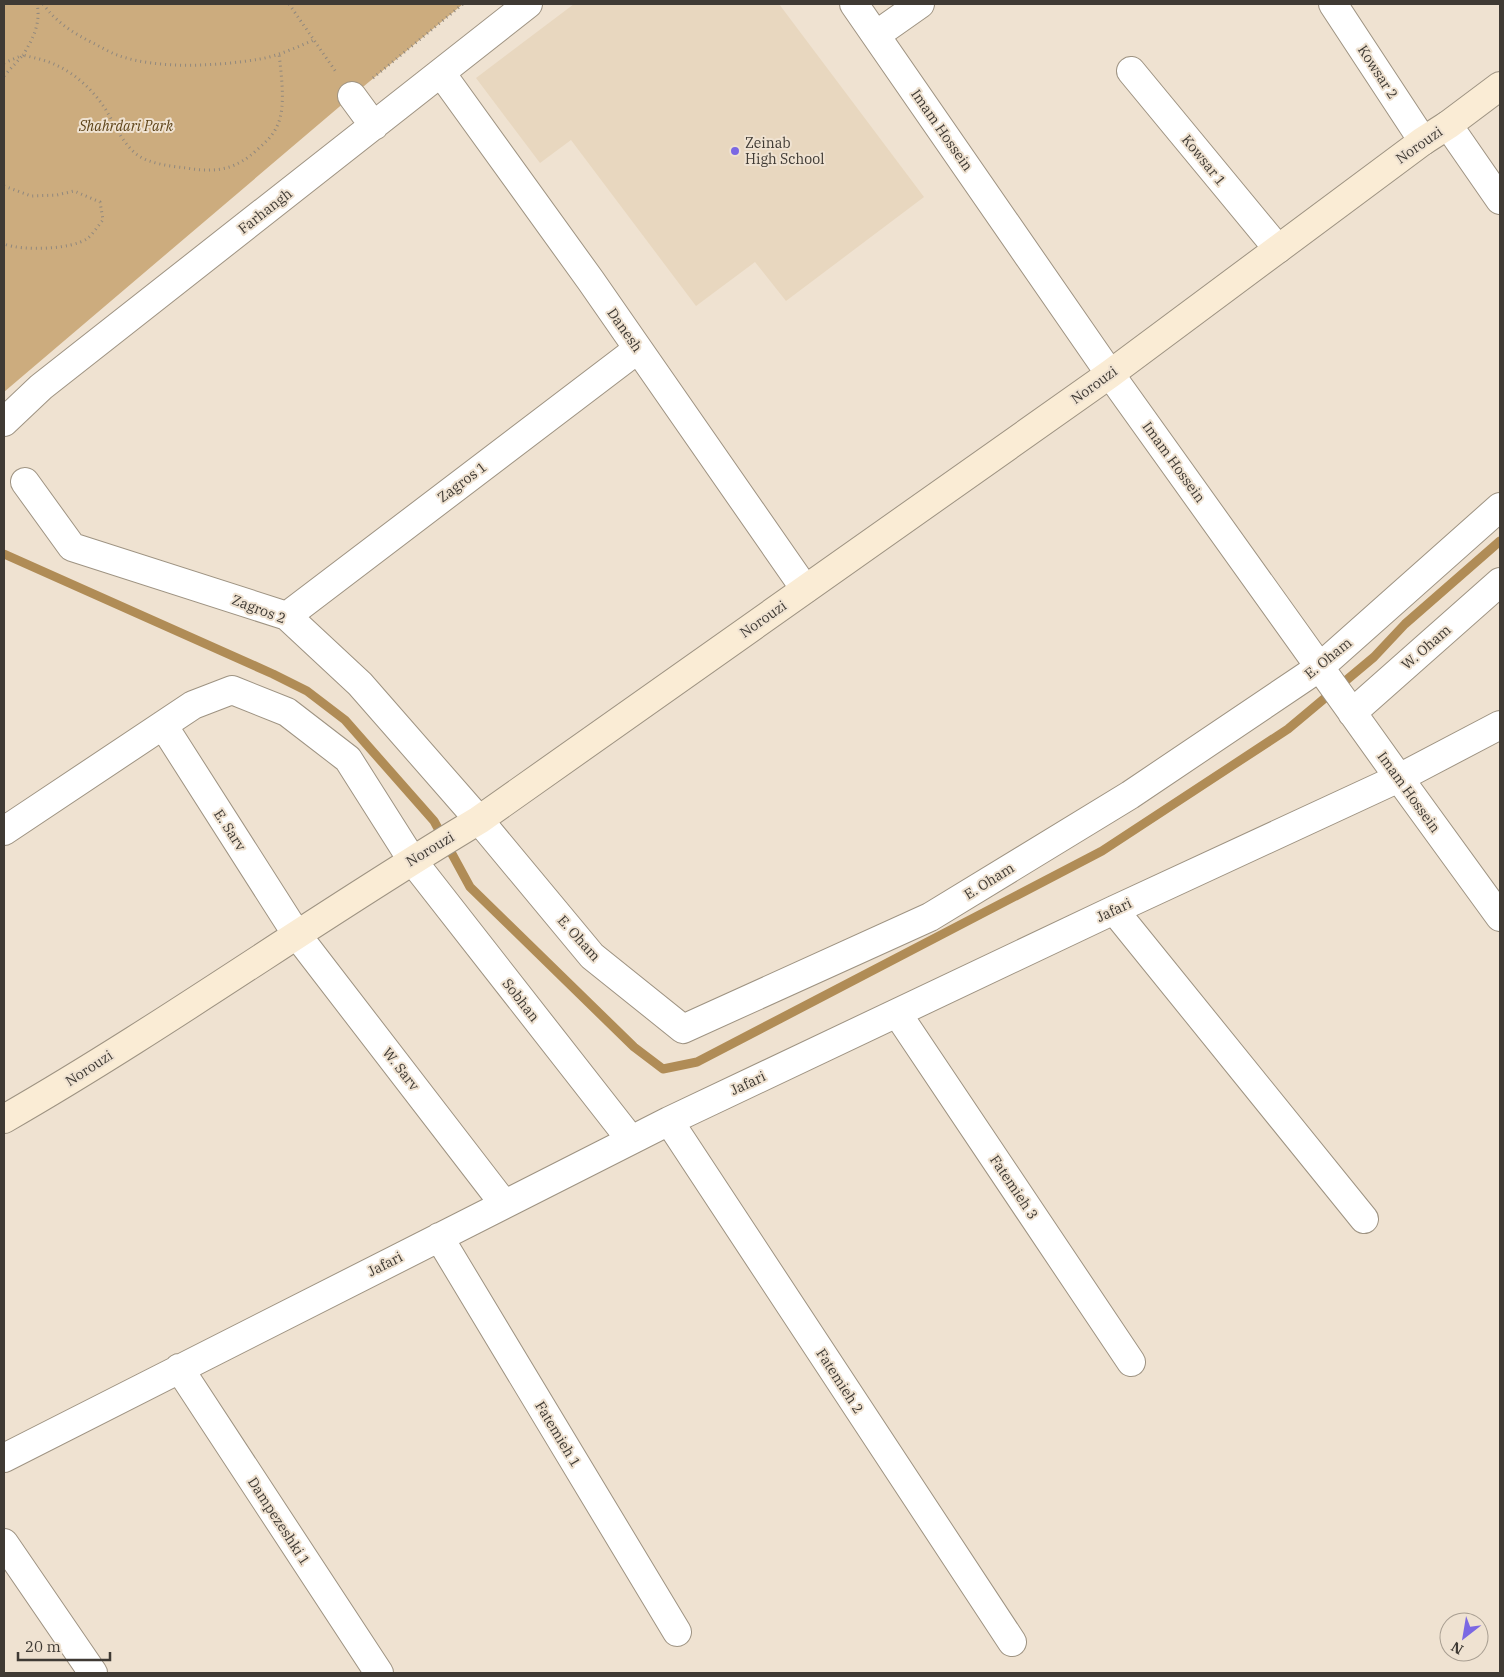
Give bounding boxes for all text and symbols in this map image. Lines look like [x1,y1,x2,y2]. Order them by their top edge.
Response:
street label: Kowsar 2 [1354,42,1402,102]
street label: Imam Hossein [907,86,977,174]
park label: Shahrdari Park [78,117,174,135]
street label: Norouzi [1392,122,1446,168]
street label: Kowsar 1 [1178,131,1230,189]
place label: Zeinab High School [745,134,824,168]
marker: Zeinab High School [729,145,741,157]
street label: Farhangh [234,184,296,238]
street label: Danesh [603,305,647,356]
street label: Norouzi [1067,362,1121,408]
street label: Imam Hossein [1139,418,1209,506]
street label: Zagros 1 [434,458,490,506]
street label: Zagros 2 [229,590,289,628]
street label: Norouzi [736,596,790,642]
street label: W. Oham [1398,621,1454,673]
street label: E. Oham [1301,633,1355,683]
street label: Imam Hossein [1374,748,1444,836]
street label: E. Sarv [210,806,250,855]
street label: Norouzi [403,828,457,870]
street label: E. Oham [961,859,1017,903]
street label: Jafari [1093,894,1135,926]
street label: E. Oham [554,911,604,965]
street label: Sobhan [499,975,543,1025]
street label: W. Sarv [379,1044,424,1095]
street label: Norouzi [62,1046,116,1090]
street label: Jafari [727,1067,769,1099]
street label: Fatemieh 3 [986,1151,1042,1223]
street label: Jafari [364,1248,406,1280]
street label: Fatemieh 2 [812,1345,868,1417]
street label: Fatemieh 1 [531,1398,585,1470]
street label: Dampezeshki 1 [244,1474,314,1568]
north arrow [1439,1612,1489,1662]
scale bar [18,1630,110,1662]
text: 20 m [25,1637,61,1656]
text: N [1448,1638,1467,1659]

